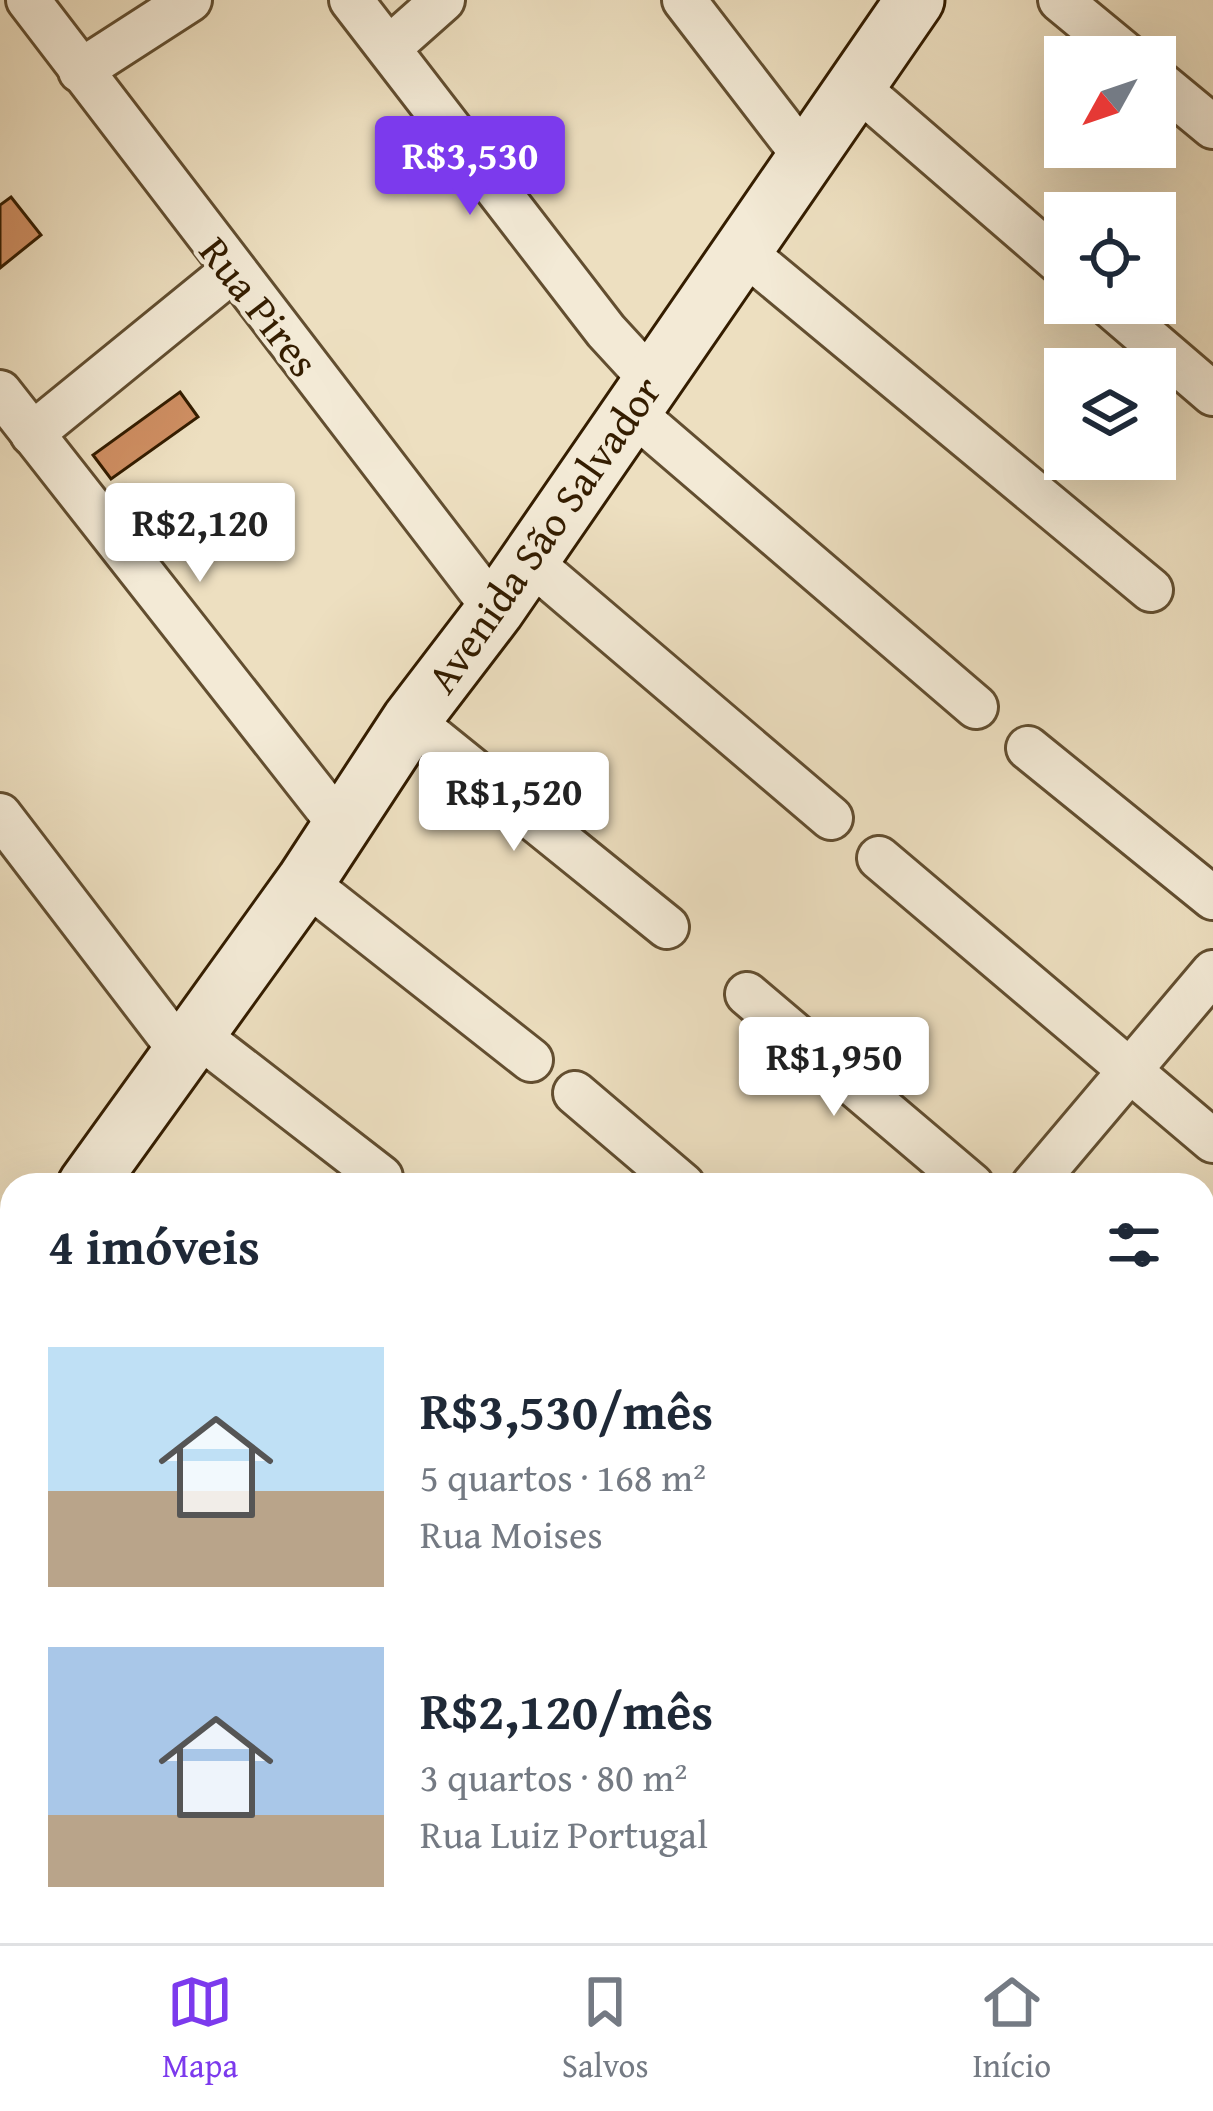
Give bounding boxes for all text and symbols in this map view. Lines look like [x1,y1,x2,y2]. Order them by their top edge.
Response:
north arrow [1044,36,1176,168]
map controls [1044,36,1176,480]
pin: R$3,530 [359,116,581,218]
text: R$3,530 [402,126,538,183]
button: locate [1044,192,1176,324]
street label: Rua Pires [186,223,334,389]
button: layers [1044,348,1176,480]
street label: Avenida São Salvador [411,363,675,705]
pin: R$2,120 [89,483,311,585]
text: R$2,120 [132,493,268,550]
pin: R$1,520 [403,752,625,854]
text: R$1,520 [446,762,582,819]
pin: R$1,950 [723,1017,945,1119]
text: R$1,950 [766,1027,902,1084]
text: 4 imóveis [48,1208,260,1283]
icon: filters [1101,1212,1167,1278]
text: R$3,530/mês [420,1373,713,1448]
icon: home [144,1395,288,1539]
text: 5 quartos · 168 m² [420,1448,706,1505]
text: Rua Moises [420,1505,603,1562]
text: R$2,120/mês [420,1673,713,1748]
icon: home [144,1695,288,1839]
text: 3 quartos · 80 m² [420,1748,687,1805]
text: Rua Luiz Portugal [420,1805,708,1862]
tab: Mapa [162,1969,238,2089]
tab: Salvos [562,1969,649,2089]
tab: Início [972,1969,1051,2089]

